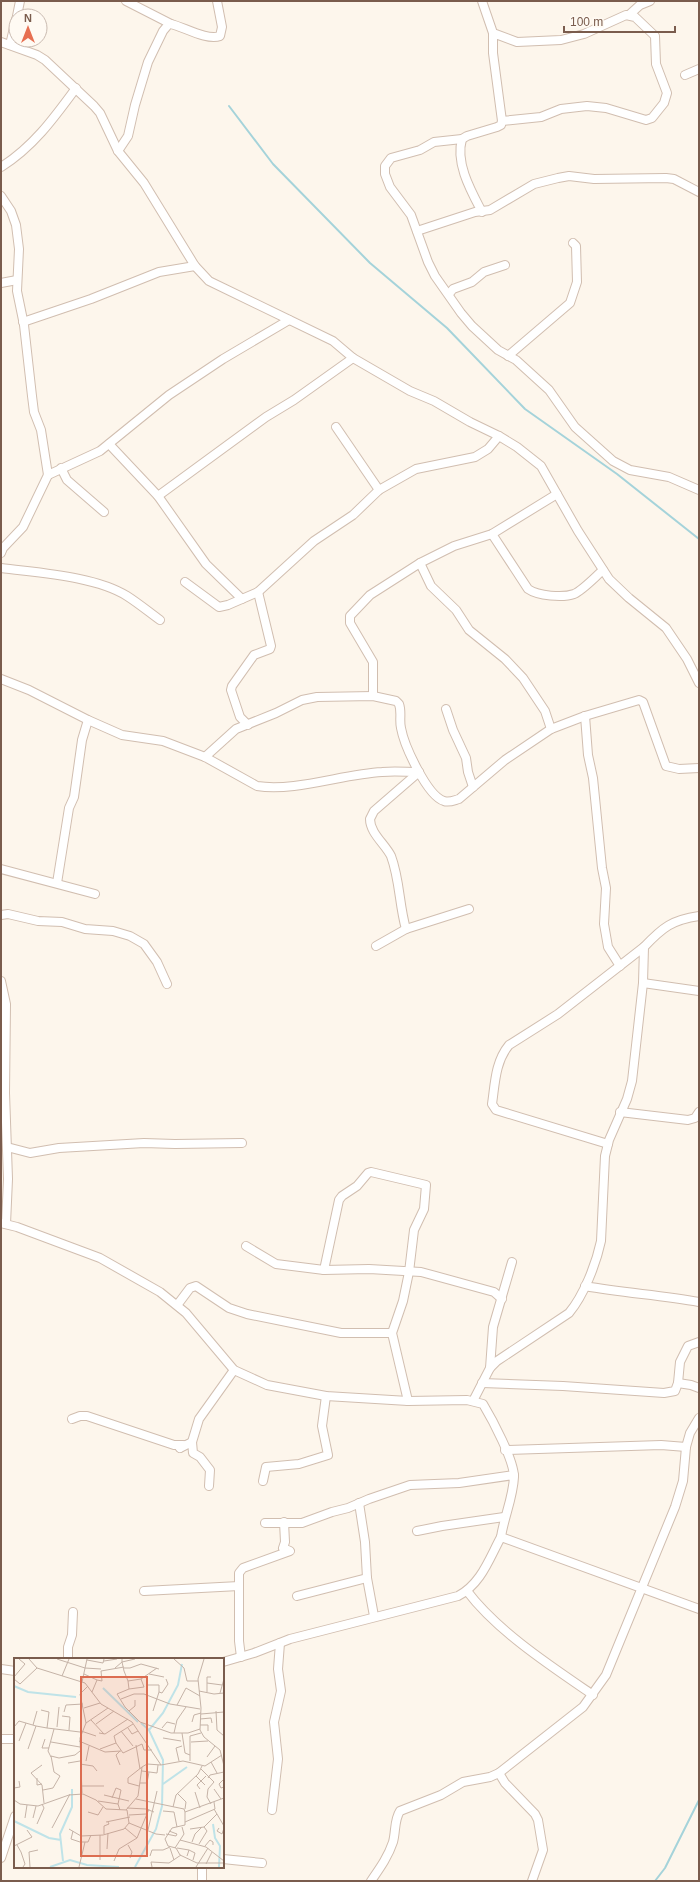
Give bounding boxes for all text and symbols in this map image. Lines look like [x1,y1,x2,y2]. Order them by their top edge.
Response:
north arrow [8,8,48,48]
scale bar [564,8,675,34]
text: N [24,12,32,24]
text: 100 m [570,15,603,29]
inset map [14,1658,224,1868]

